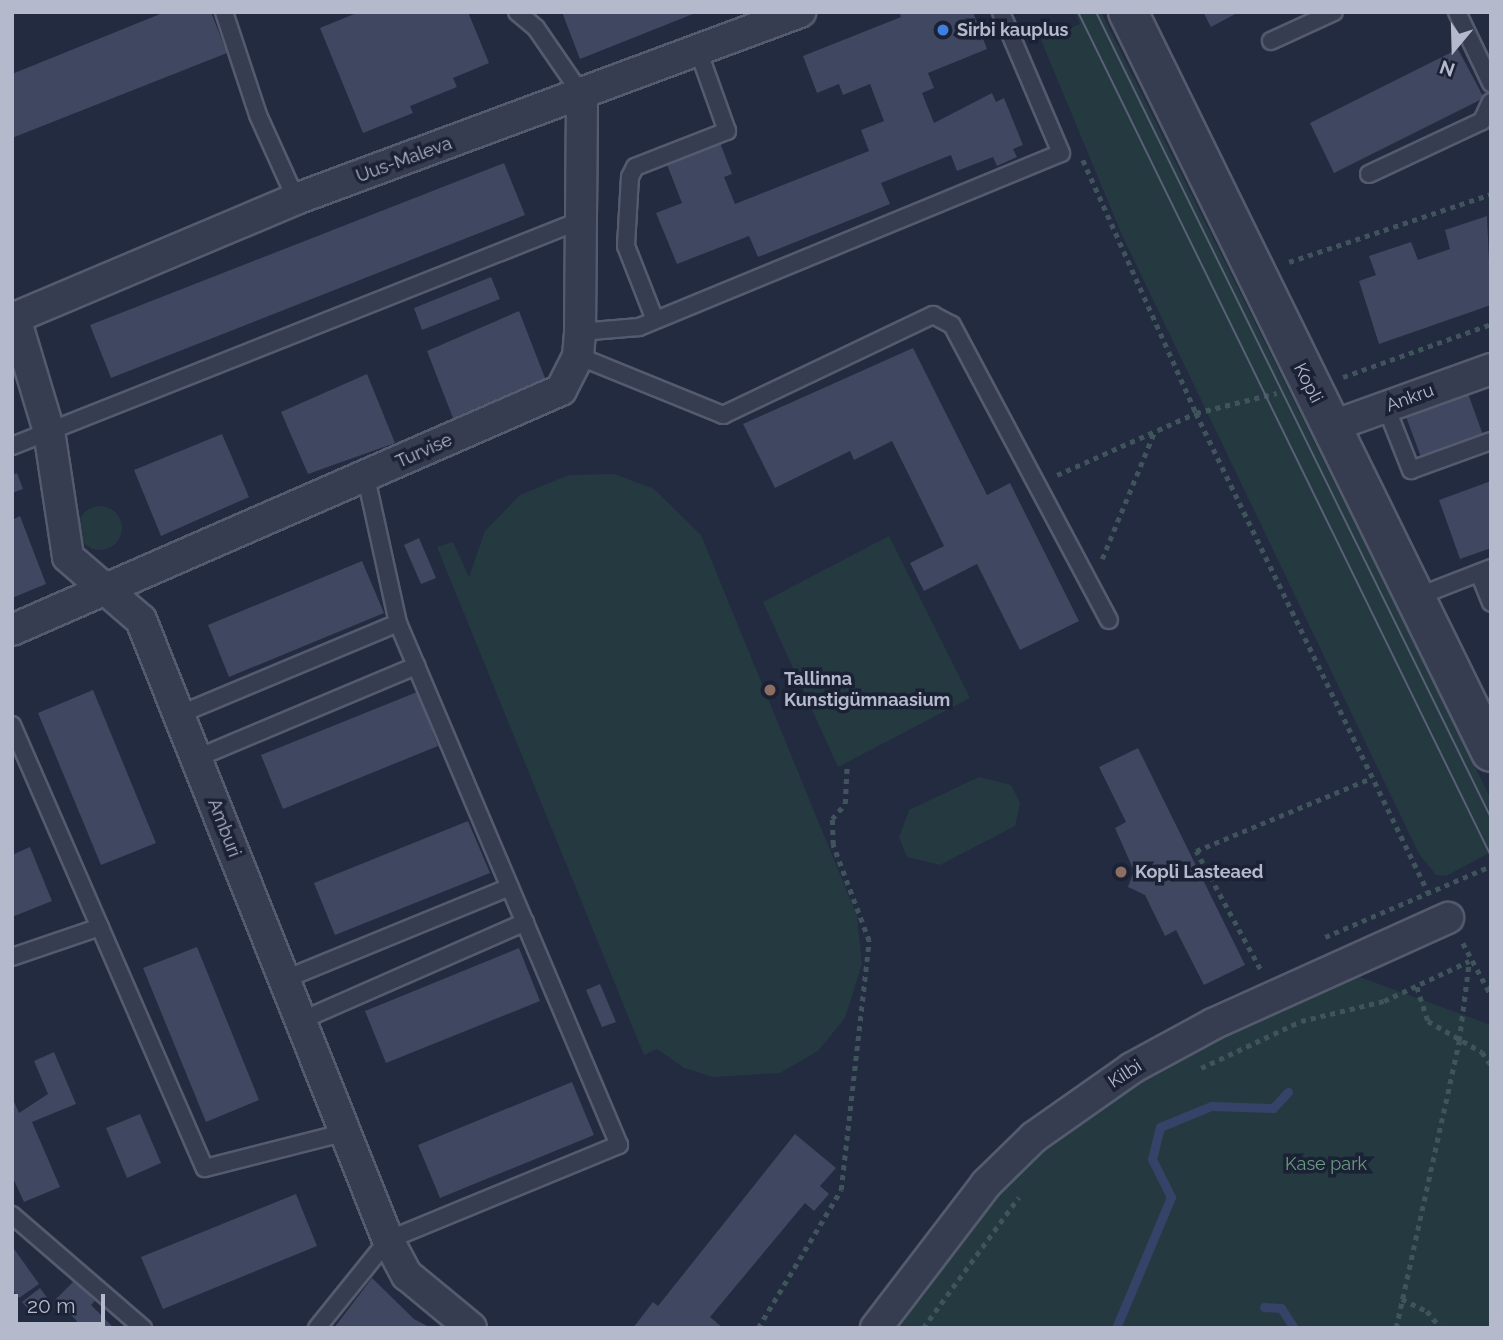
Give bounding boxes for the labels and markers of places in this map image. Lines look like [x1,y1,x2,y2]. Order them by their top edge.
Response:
place label: Sirbi kauplus [957,19,1068,41]
marker: Sirbi kauplus [935,22,951,38]
place label: Tallinna Kunstigümnaasium [784,669,950,712]
marker: Tallinna Kunstigümnaasium [762,682,778,698]
place label: Kopli Lasteaed [1135,861,1263,883]
marker: Kopli Lasteaed [1113,864,1129,880]

